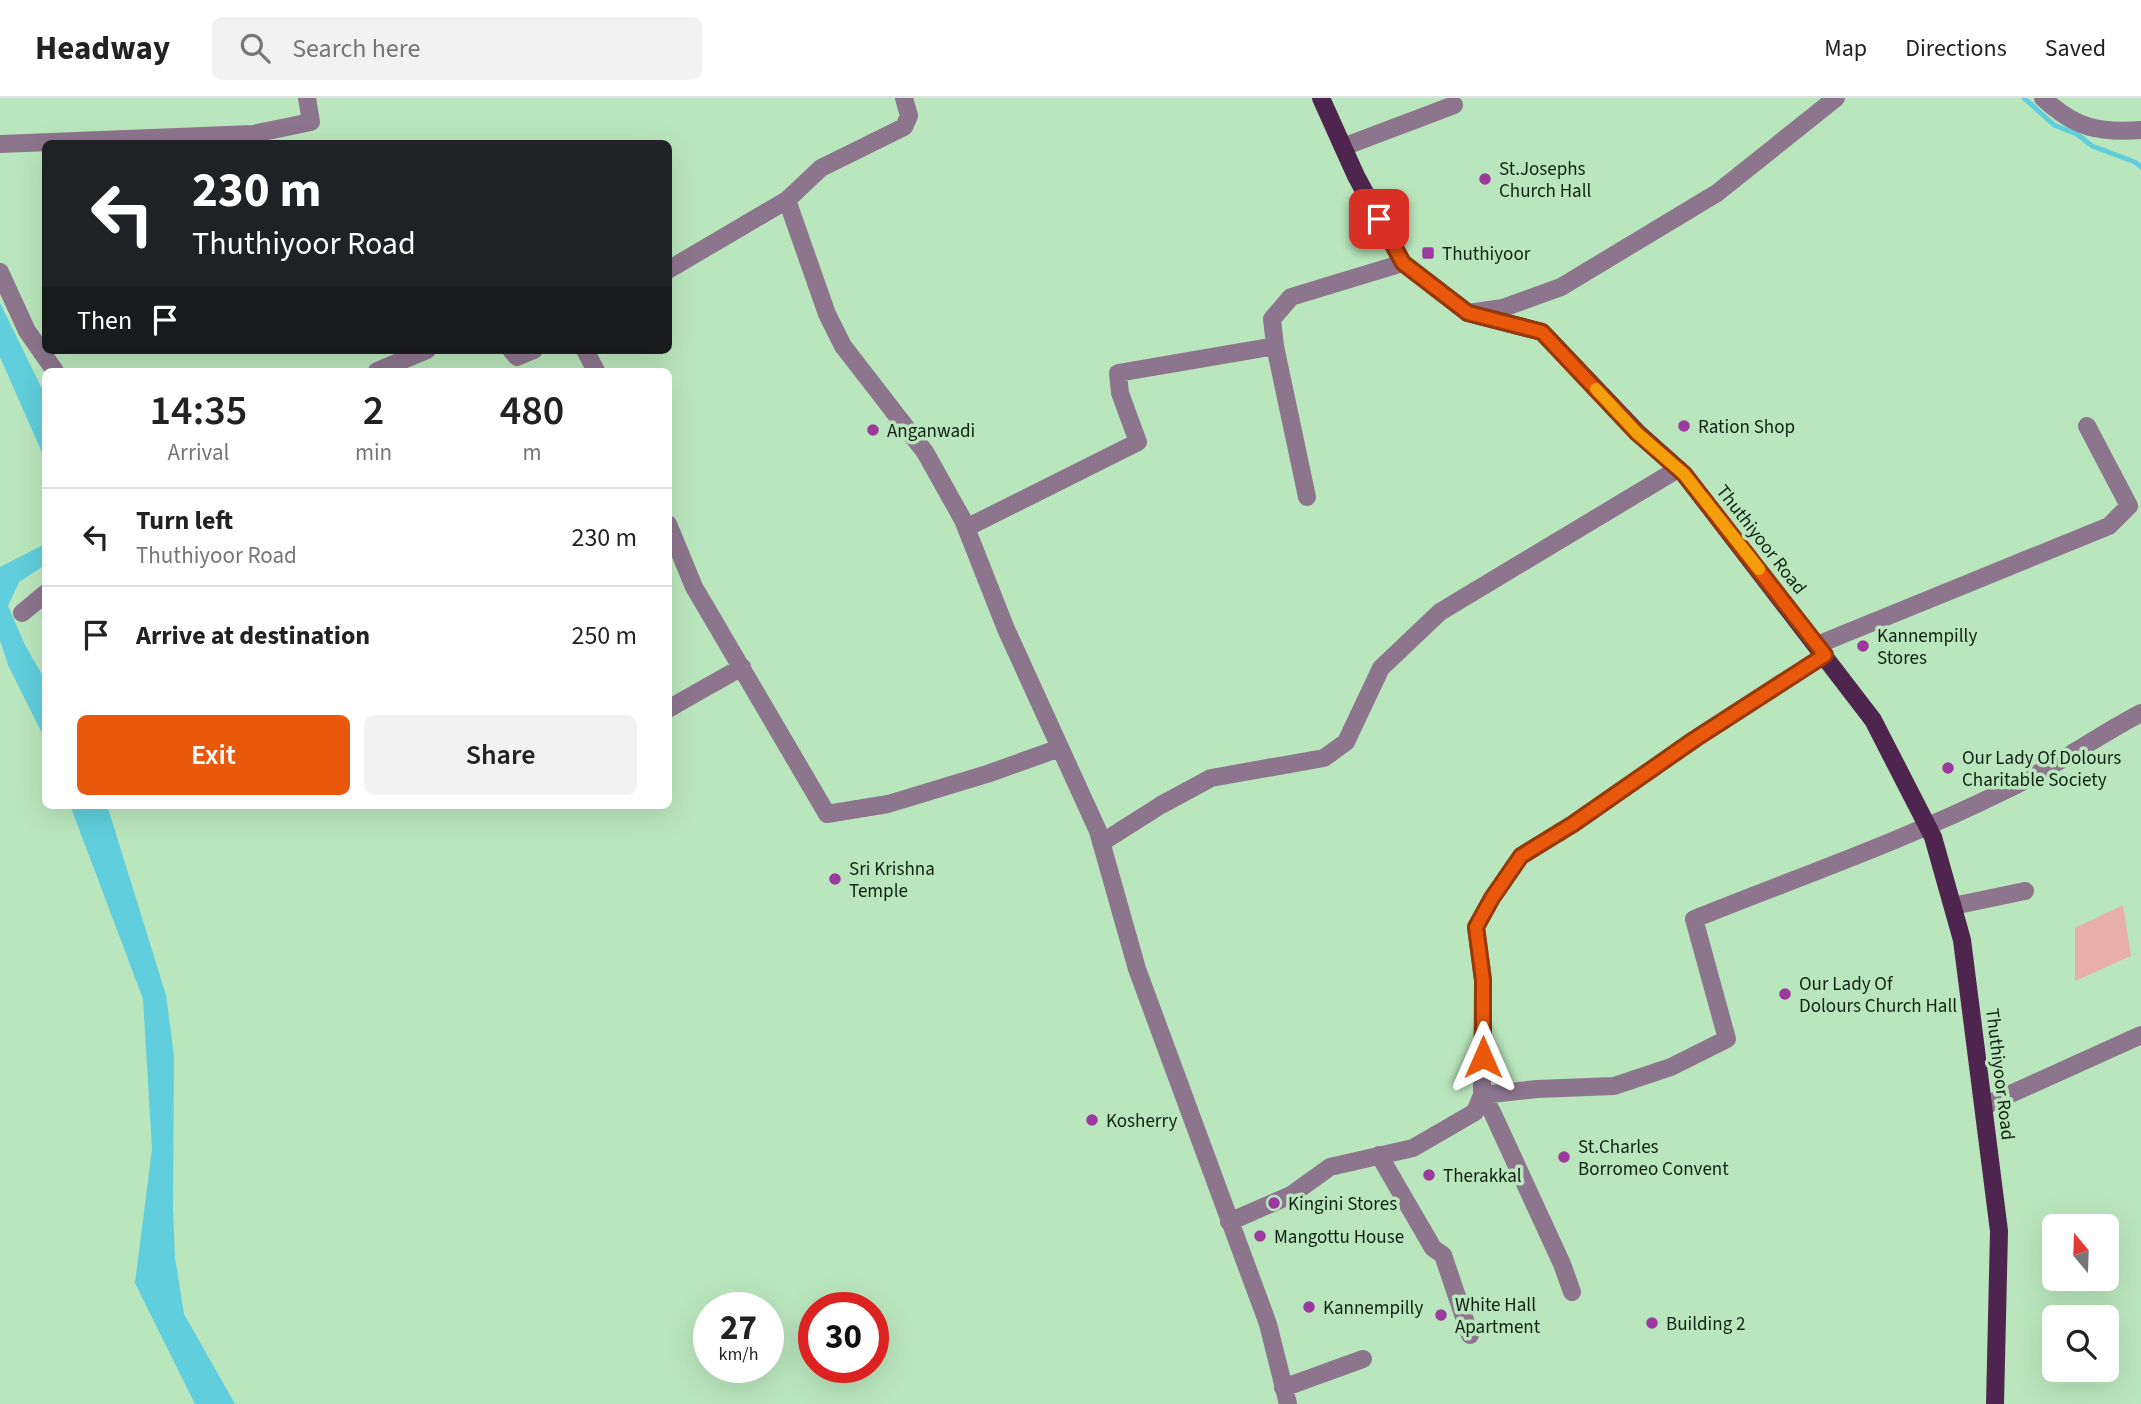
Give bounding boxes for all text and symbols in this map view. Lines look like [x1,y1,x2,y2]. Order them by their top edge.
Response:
search box [212,17,702,80]
text: Headway [35,25,170,72]
icon: search [236,29,274,67]
text: Search here [292,30,420,67]
text: Map [1824,31,1867,66]
text: Directions [1905,31,2007,66]
text: Saved [2045,31,2106,66]
text: 230 m [192,156,321,226]
place label: St.Josephs Church Hall [1499,156,1592,205]
icon: left [77,168,168,259]
marker: St.Josephs Church Hall [1477,171,1493,187]
pin [1349,189,1409,249]
icon: arrive [1360,200,1398,238]
text: Thuthiyoor Road [192,221,416,267]
place label: Thuthiyoor [1442,241,1531,268]
marker: Thuthiyoor [1420,245,1436,261]
icon: arrive [146,301,184,339]
text: Then [77,302,132,339]
text: 14:35 [150,381,247,441]
text: 2 [363,381,384,441]
text: 480 [500,381,564,441]
place label: Ration Shop [1698,414,1795,441]
place label: Anganwadi [887,418,975,445]
marker: Ration Shop [1676,418,1692,434]
marker: Anganwadi [865,422,881,438]
text: Arrival [168,436,229,469]
text: min [355,436,392,469]
text: m [523,436,542,469]
street label: Thuthiyoor Road [1709,479,1812,601]
text: Turn left [136,502,233,539]
icon: left [77,518,115,556]
text: 230 m [571,519,637,556]
text: Thuthiyoor Road [136,539,297,572]
icon: arrive [77,616,115,654]
text: Arrive at destination [136,617,370,654]
text: 250 m [571,617,637,654]
place label: Kannempilly Stores [1877,623,1977,672]
marker: Kannempilly Stores [1855,638,1871,654]
button: Exit [77,715,350,795]
button: Share [364,715,637,795]
place label: Our Lady Of Dolours Charitable Society [1962,745,2121,794]
marker: Our Lady Of Dolours Charitable Society [1940,760,1956,776]
place label: Sri Krishna Temple [849,856,935,905]
marker: Sri Krishna Temple [827,871,843,887]
place label: Our Lady Of Dolours Church Hall [1799,971,1957,1020]
marker: Our Lady Of Dolours Church Hall [1777,986,1793,1002]
street label: Thuthiyoor Road [1978,1007,2021,1142]
position arrow [1446,1020,1520,1094]
place label: Kosherry [1106,1108,1178,1135]
marker: Kosherry [1084,1112,1100,1128]
place label: St.Charles Borromeo Convent [1578,1134,1729,1183]
marker: St.Charles Borromeo Convent [1556,1149,1572,1165]
place label: Therakkal [1443,1163,1522,1190]
marker: Therakkal [1421,1167,1437,1183]
place label: Kingini Stores [1288,1191,1397,1218]
marker: Kingini Stores [1266,1195,1282,1211]
north arrow [2042,1214,2119,1292]
map controls [2042,1214,2119,1382]
place label: Mangottu House [1274,1224,1404,1251]
marker: Mangottu House [1252,1228,1268,1244]
speed limit sign: 30 [798,1292,889,1383]
place label: White Hall Apartment [1455,1292,1541,1341]
place label: Kannempilly [1323,1295,1423,1322]
marker: Kannempilly [1301,1299,1317,1315]
text: 27 [720,1303,757,1353]
button: search [2042,1305,2119,1382]
marker: White Hall Apartment [1433,1307,1449,1323]
place label: Building 2 [1666,1311,1745,1338]
marker: Building 2 [1644,1315,1660,1331]
text: km/h [719,1342,758,1367]

